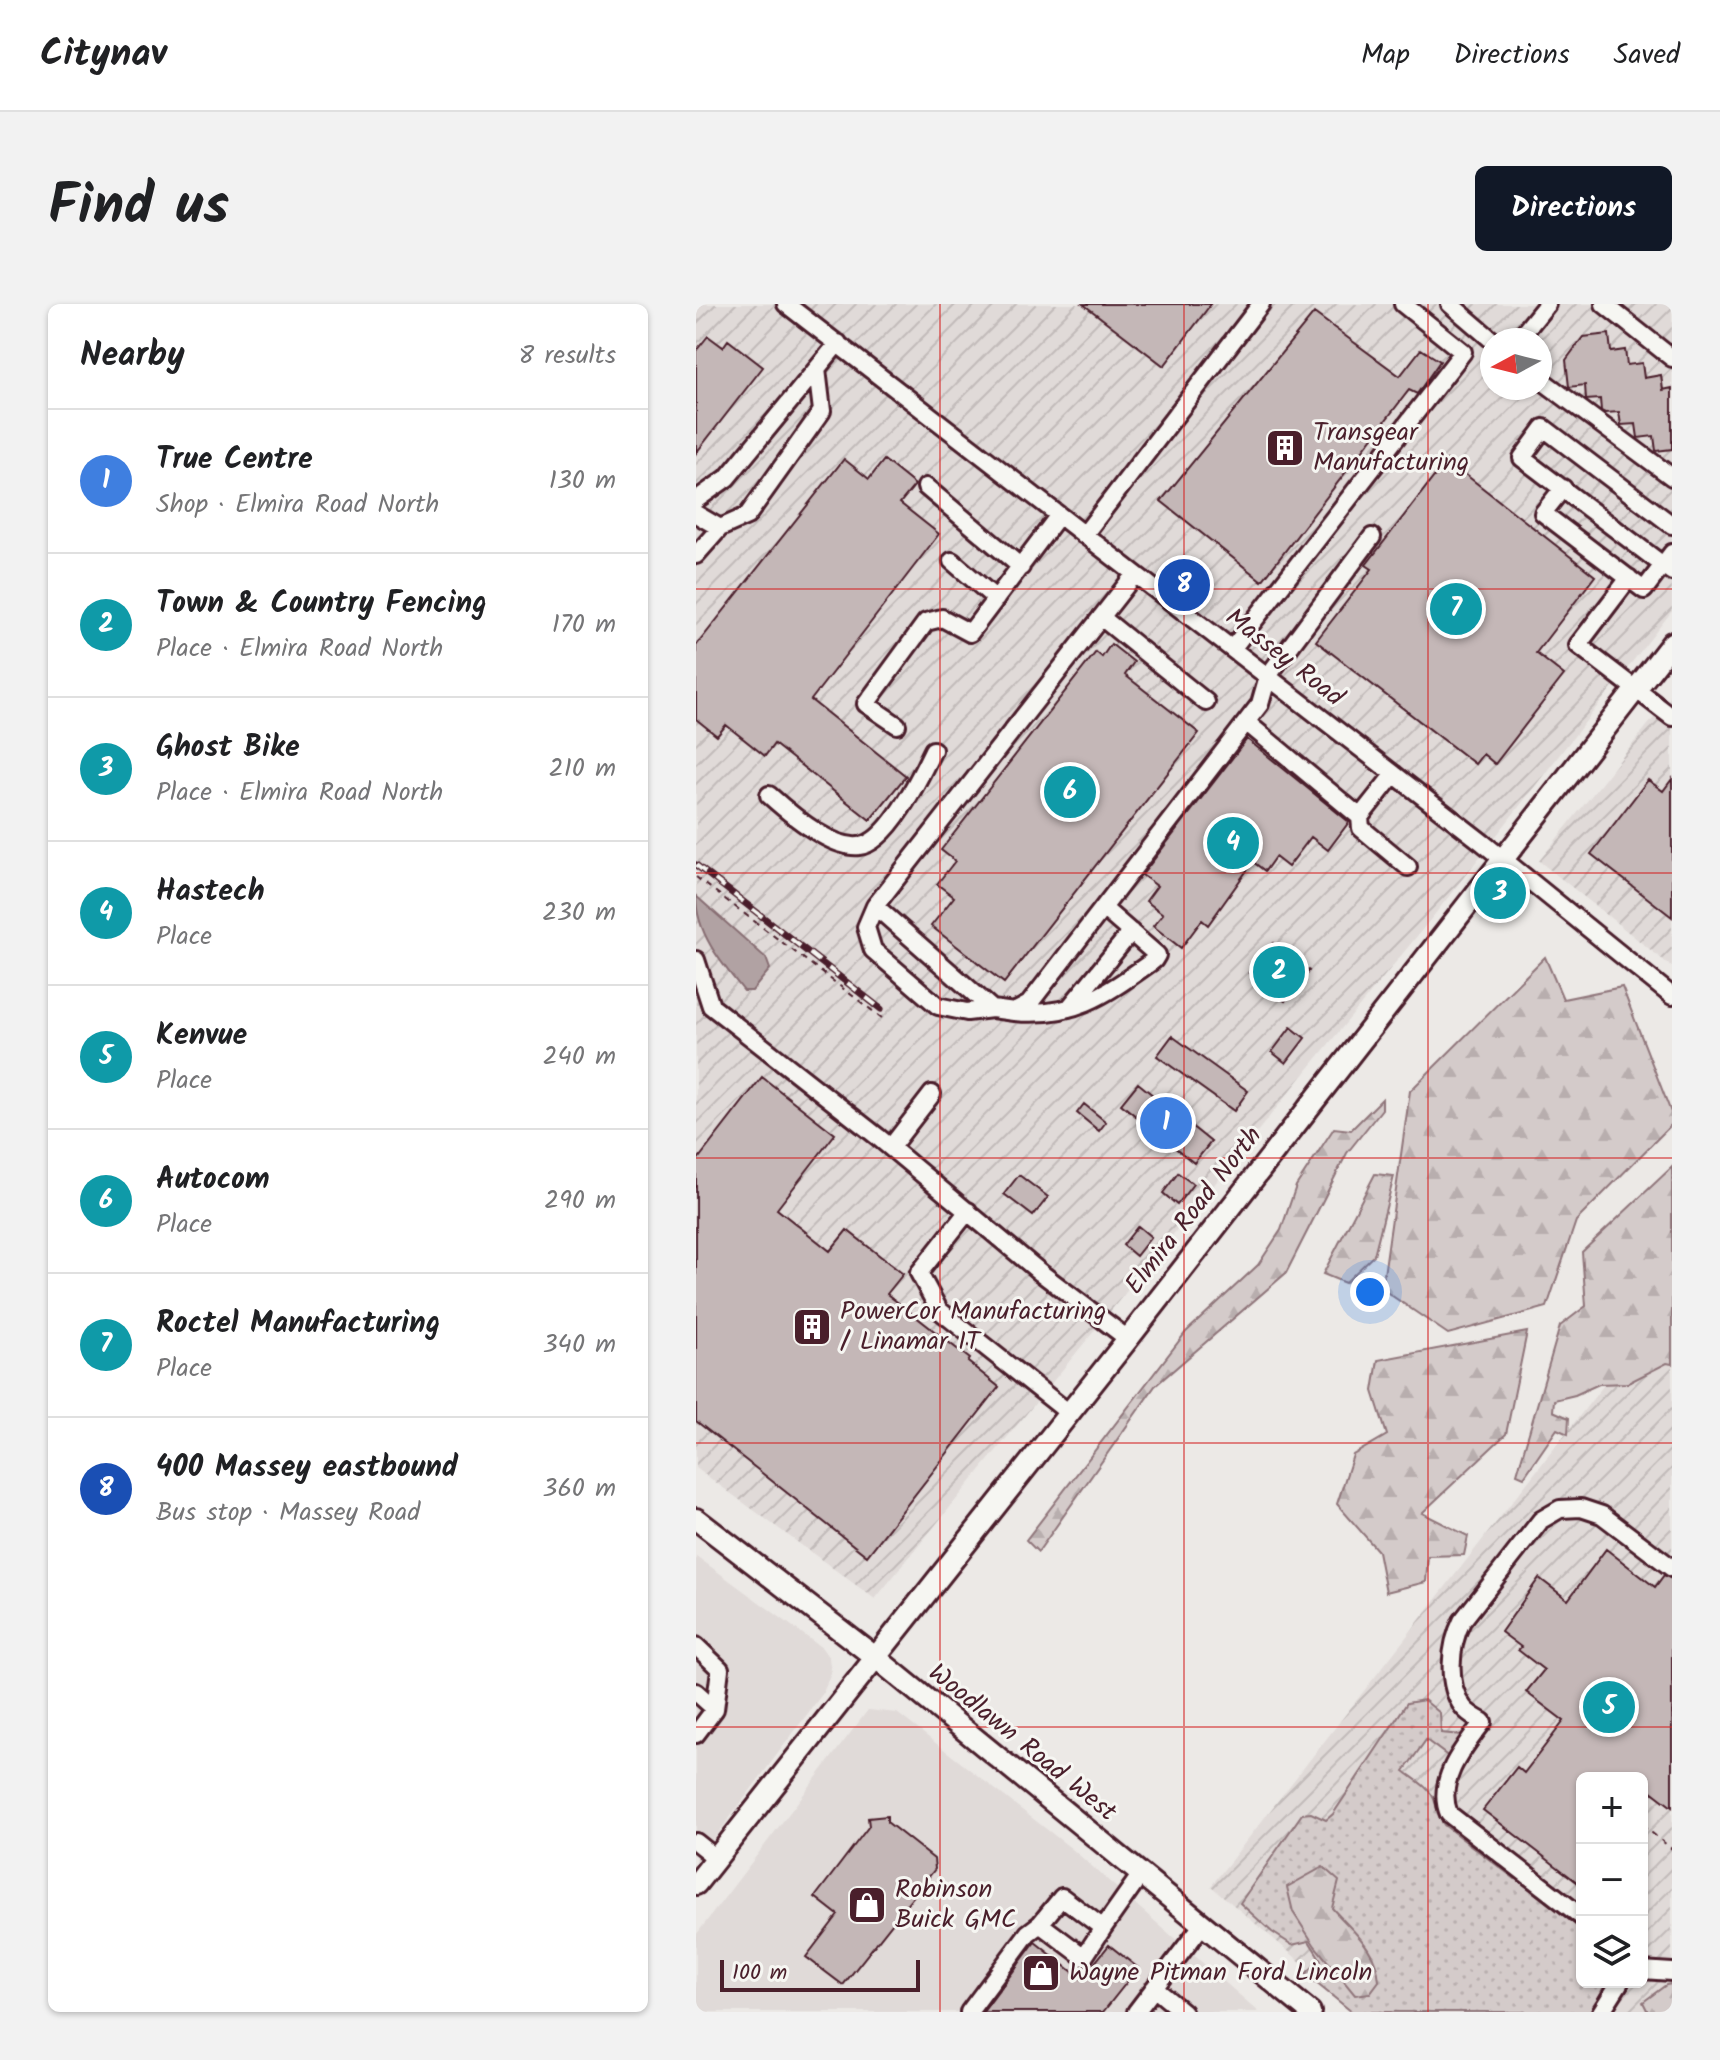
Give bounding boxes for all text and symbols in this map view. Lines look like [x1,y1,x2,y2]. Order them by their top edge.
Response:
text: Citynav [40,25,167,85]
text: Map [1361,33,1410,78]
text: Directions [1454,33,1570,78]
text: Saved [1614,33,1680,78]
text: Find us [48,163,229,253]
button: Directions [1475,166,1672,251]
north arrow [1480,328,1552,400]
text: Nearby [80,329,185,383]
text: 8 results [519,335,616,377]
place label: Transgear Manufacturing [1313,412,1469,484]
building icon: Transgear Manufacturing [1264,427,1306,469]
text: True Centre [156,436,313,484]
text: 1 [102,460,110,502]
text: 130 m [549,460,616,502]
text: Shop · Elmira Road North [156,484,439,526]
pin: 8 [1158,555,1210,615]
pin: 7 [1430,579,1482,639]
text: Town & Country Fencing [156,580,487,628]
street label: Massey Road [1215,598,1353,719]
text: 2 [98,604,114,646]
text: 170 m [552,604,616,646]
text: Place · Elmira Road North [156,628,443,670]
text: Ghost Bike [156,724,300,772]
text: 3 [99,748,113,790]
text: 210 m [549,748,616,790]
pin: 6 [1044,762,1096,822]
text: Place · Elmira Road North [156,772,443,814]
pin: 4 [1207,813,1259,873]
pin: 3 [1474,863,1526,923]
text: Hastech [156,868,265,916]
text: 4 [99,892,113,934]
text: 230 m [542,892,616,934]
text: Place [156,916,212,958]
pin: 2 [1253,942,1305,1002]
text: Kenvue [156,1012,247,1060]
text: 5 [99,1036,113,1078]
text: 240 m [542,1036,616,1078]
text: Place [156,1060,212,1102]
pin: 1 [1140,1093,1192,1153]
street label: Elmira Road North [1115,1118,1273,1304]
text: Autocom [156,1156,270,1204]
text: 6 [99,1180,113,1222]
text: 290 m [544,1180,616,1222]
text: Place [156,1204,212,1246]
your location [1350,1272,1390,1312]
place label: PowerCor Manufacturing / Linamar IT [840,1291,1106,1363]
text: Roctel Manufacturing [156,1300,440,1348]
building icon: PowerCor Manufacturing / Linamar IT [791,1306,833,1348]
text: 7 [100,1324,112,1366]
text: 340 m [543,1324,616,1366]
text: Place [156,1348,212,1390]
text: 400 Massey eastbound [156,1444,458,1492]
text: 8 [98,1468,114,1510]
text: 360 m [543,1468,616,1510]
text: Bus stop · Massey Road [156,1492,420,1534]
street label: Woodlawn Road West [918,1653,1126,1833]
pin: 5 [1583,1677,1635,1737]
map controls [1576,1772,1648,1988]
button: + [1576,1772,1648,1844]
button: − [1576,1844,1648,1916]
place label: Robinson Buick GMC [895,1869,1016,1941]
shop icon: Robinson Buick GMC [846,1884,888,1926]
button: layers [1576,1916,1648,1988]
shop icon: Wayne Pitman Ford Lincoln [1020,1952,1062,1994]
place label: Wayne Pitman Ford Lincoln [1069,1952,1372,1994]
scale bar [720,1956,920,1992]
text: 100 m [732,1956,787,1991]

